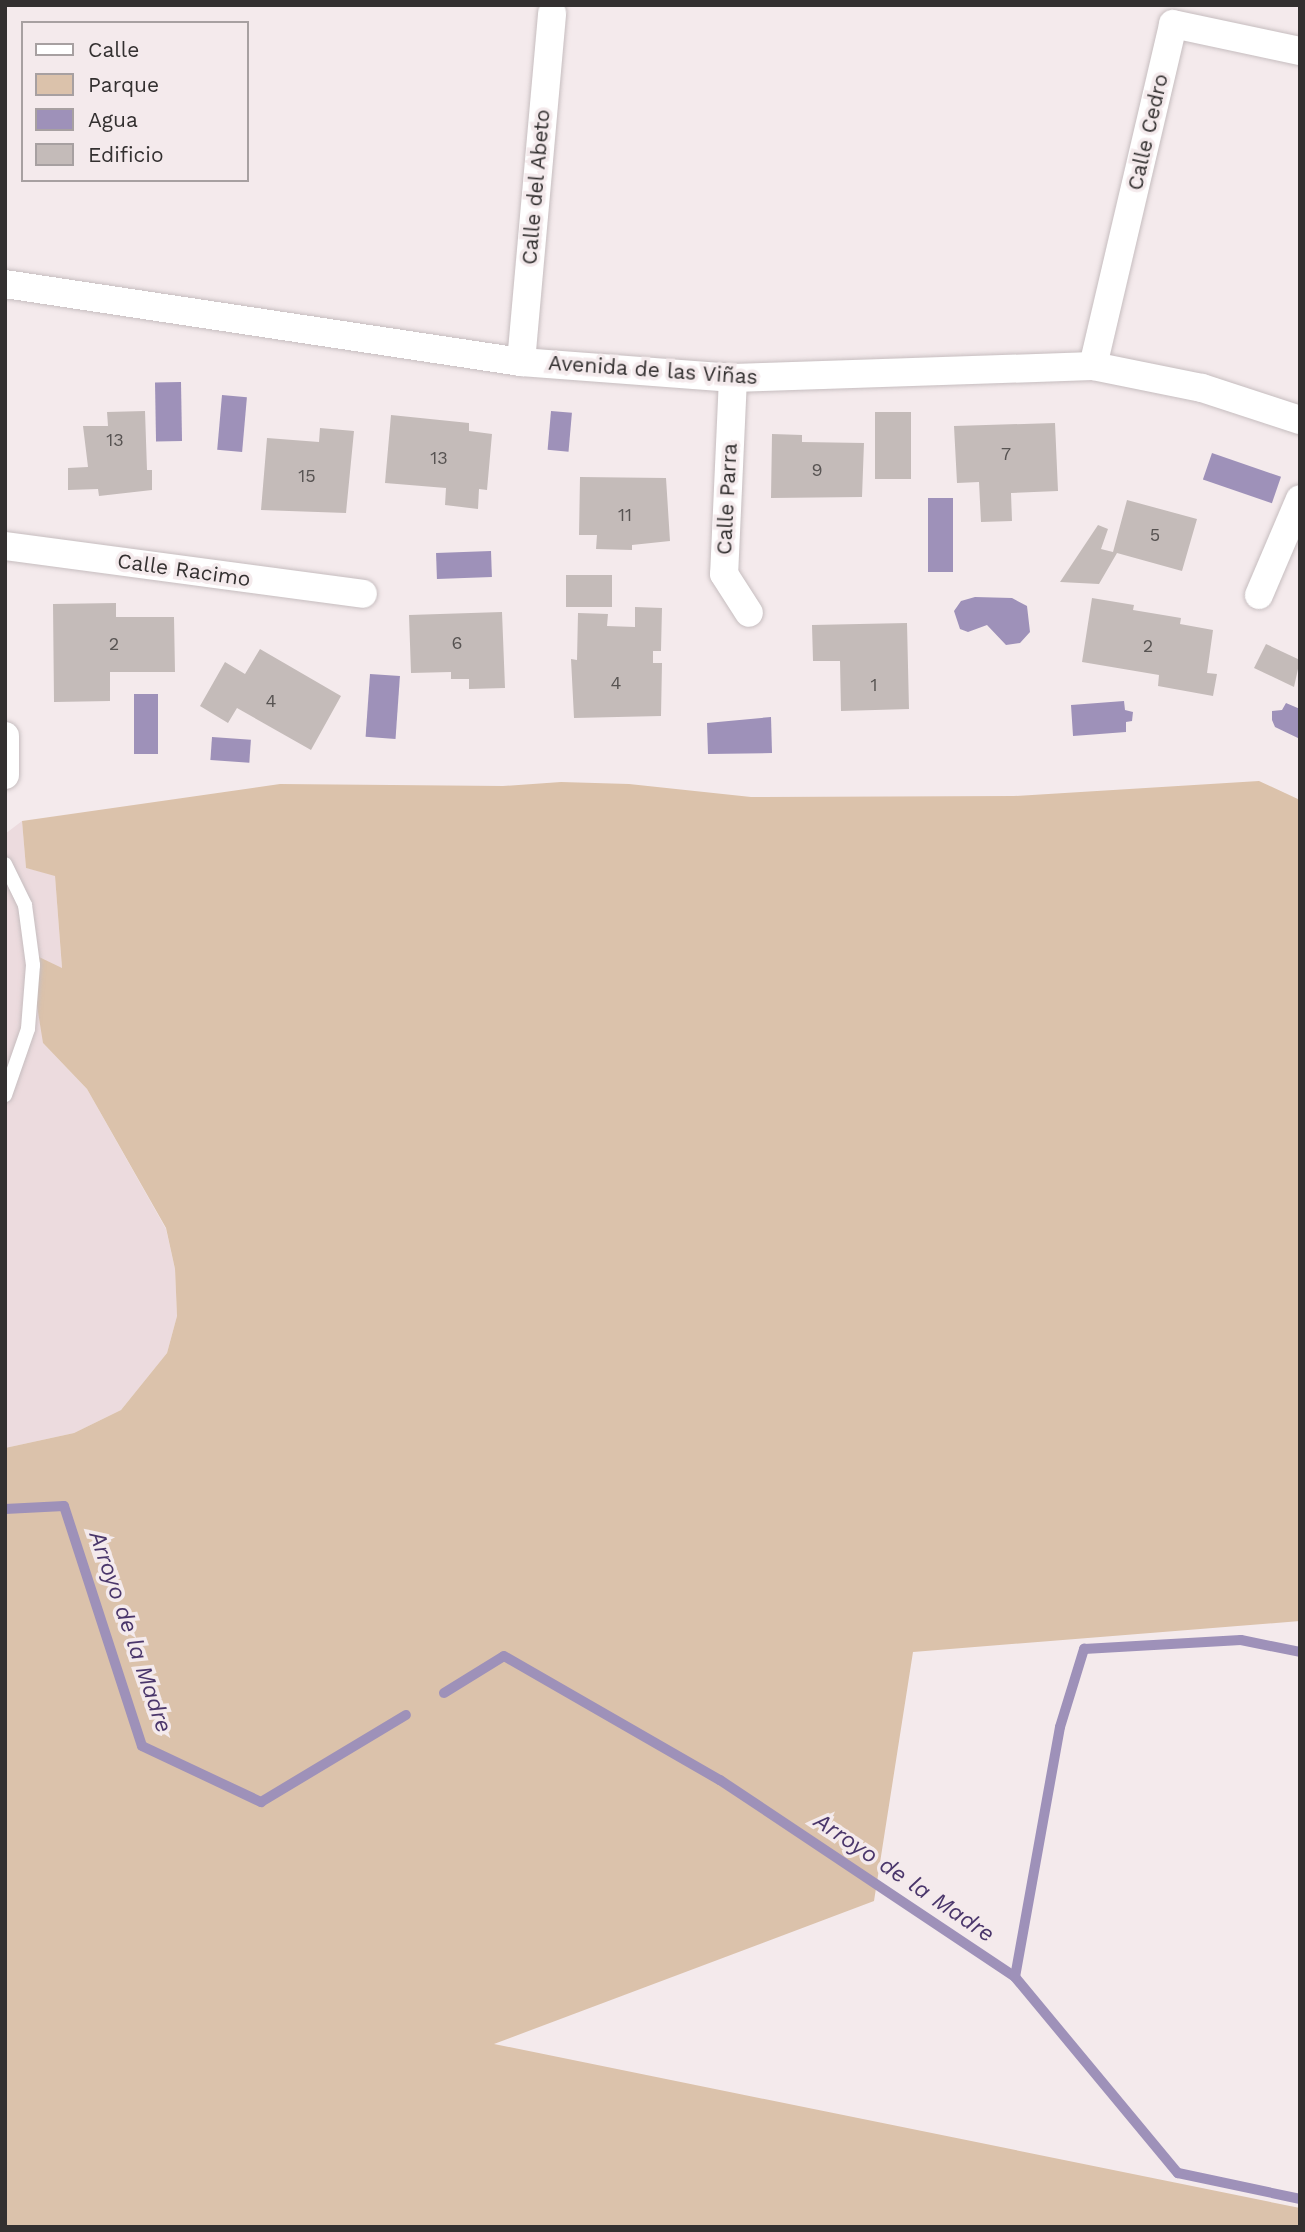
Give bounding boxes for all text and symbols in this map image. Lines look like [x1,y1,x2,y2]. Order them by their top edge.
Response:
legend [21,21,248,182]
text: Calle [88,37,139,62]
street label: Calle Cedro [1122,71,1174,193]
text: Parque [88,72,159,97]
text: Agua [88,107,138,132]
street label: Calle del Abeto [517,107,555,267]
text: Edificio [88,142,164,167]
street label: Avenida de las Viñas [547,350,759,390]
house number: 13 [106,429,124,451]
street label: Calle Parra [711,442,743,556]
house number: 7 [1001,443,1011,465]
house number: 13 [430,447,448,469]
house number: 9 [811,459,823,481]
house number: 15 [298,465,316,487]
house number: 11 [618,504,632,526]
house number: 5 [1150,524,1160,546]
street label: Calle Racimo [116,548,252,592]
house number: 6 [452,632,462,654]
house number: 2 [109,633,119,655]
house number: 2 [1143,635,1153,657]
house number: 4 [611,672,621,694]
house number: 1 [870,674,878,696]
house number: 4 [266,690,276,712]
water label: Arroyo de la Madre [83,1527,177,1737]
water label: Arroyo de la Madre [809,1807,999,1949]

